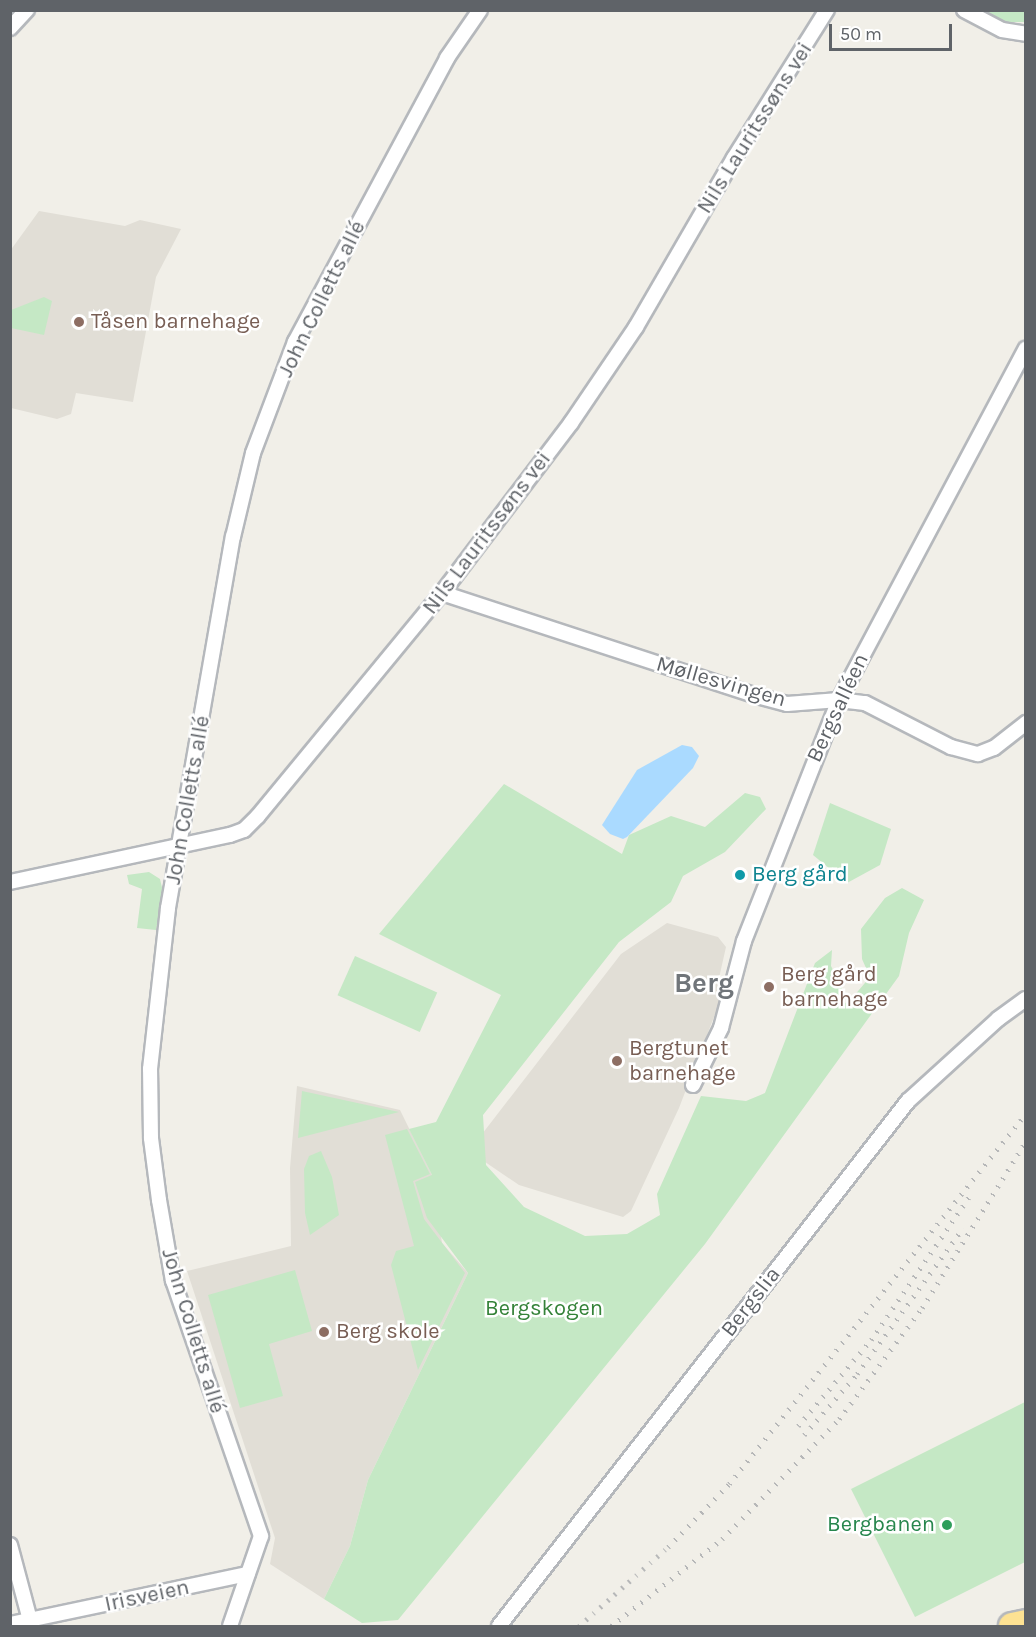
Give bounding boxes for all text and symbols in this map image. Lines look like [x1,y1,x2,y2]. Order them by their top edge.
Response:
scale bar [832,12,955,50]
text: 50 m [840,23,882,45]
street label: Nils Lauritssøns vei [692,37,818,219]
street label: John Colletts allé [273,216,371,382]
place label: Tåsen barnehage [91,309,260,335]
marker: Tåsen barnehage [72,315,86,329]
street label: Nils Lauritssøns vei [417,446,557,620]
street label: Bergsalléen [801,649,875,767]
street label: Møllesvingen [653,651,789,713]
street label: John Colletts allé [160,714,216,886]
place label: Berg gård [752,862,848,888]
marker: Berg gård [733,868,747,882]
place label: Berg gård barnehage [781,961,888,1012]
district label: Berg [674,966,734,1000]
marker: Berg gård barnehage [762,980,776,994]
place label: Bergtunet barnehage [629,1035,736,1086]
marker: Bergtunet barnehage [610,1054,624,1068]
street label: John Colletts allé [155,1245,231,1417]
street label: Bergslia [716,1262,786,1342]
park label: Bergskogen [485,1296,603,1322]
place label: Berg skole [336,1319,440,1345]
marker: Berg skole [317,1325,331,1339]
place label: Bergbanen [827,1512,935,1538]
marker: Bergbanen [940,1518,954,1532]
street label: Irisveien [102,1574,192,1618]

